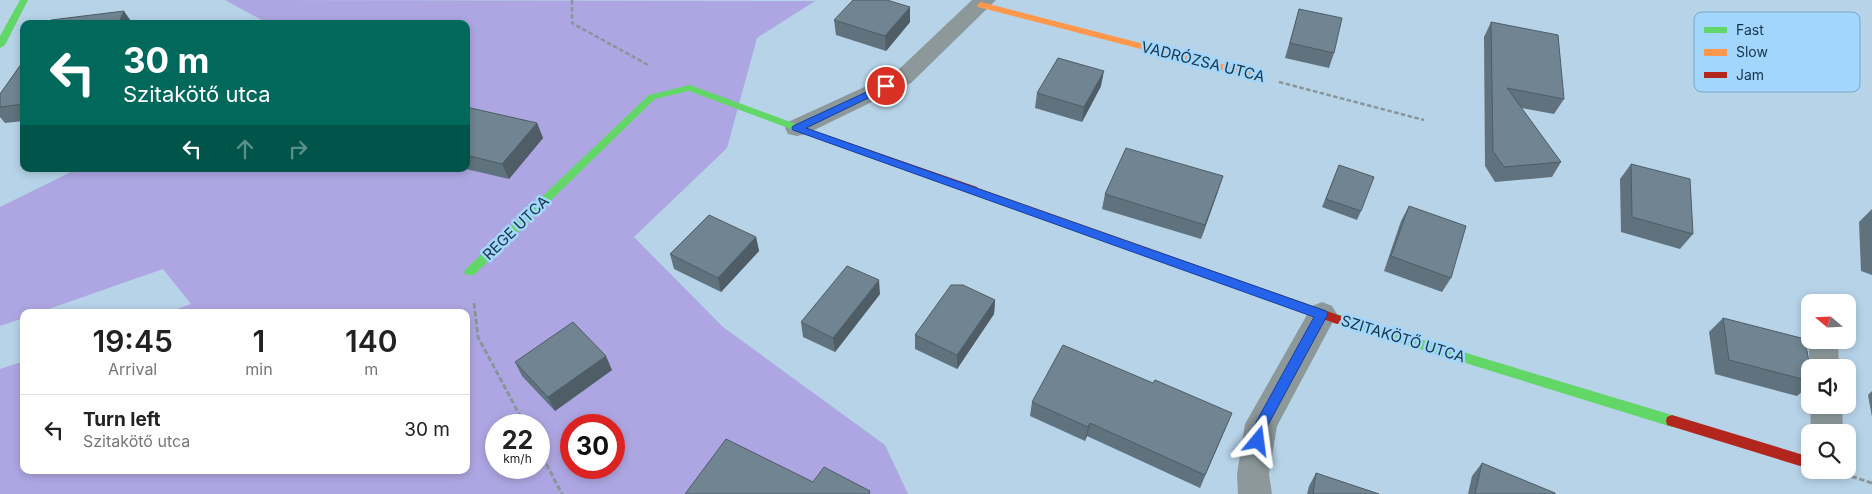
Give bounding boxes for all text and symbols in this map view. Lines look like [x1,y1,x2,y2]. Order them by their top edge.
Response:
legend [1694,12,1860,92]
text: Fast [1736,21,1764,38]
street label: VADRÓZSA UTCA [1139,37,1267,86]
text: 30 m [123,39,209,81]
icon: left [40,40,105,105]
text: Slow [1736,43,1768,60]
pin [865,65,907,107]
text: Jam [1736,66,1764,83]
icon: arrive [872,72,900,100]
text: Szitakötő utca [123,81,271,107]
icon: left [178,135,206,163]
icon: ahead [231,135,259,163]
icon: right [284,135,312,163]
street label: REGE UTCA [479,191,553,264]
north arrow [1801,294,1856,349]
map controls [1801,294,1856,479]
street label: SZITAKÖTŐ UTCA [1339,311,1468,366]
text: 19:45 [92,323,173,359]
text: 1 [253,323,265,359]
text: 140 [345,323,398,359]
text: Arrival [108,359,157,379]
text: min [245,359,273,379]
text: m [364,359,378,379]
button: sound [1801,359,1856,414]
text: Turn left [83,408,161,431]
speed limit sign: 30 [560,414,625,479]
position arrow [1231,414,1283,466]
icon: left [40,416,68,444]
text: 30 m [404,418,450,441]
button: search [1801,424,1856,479]
text: 22 [502,425,533,455]
text: Szitakötő utca [83,431,190,451]
text: km/h [503,451,532,466]

